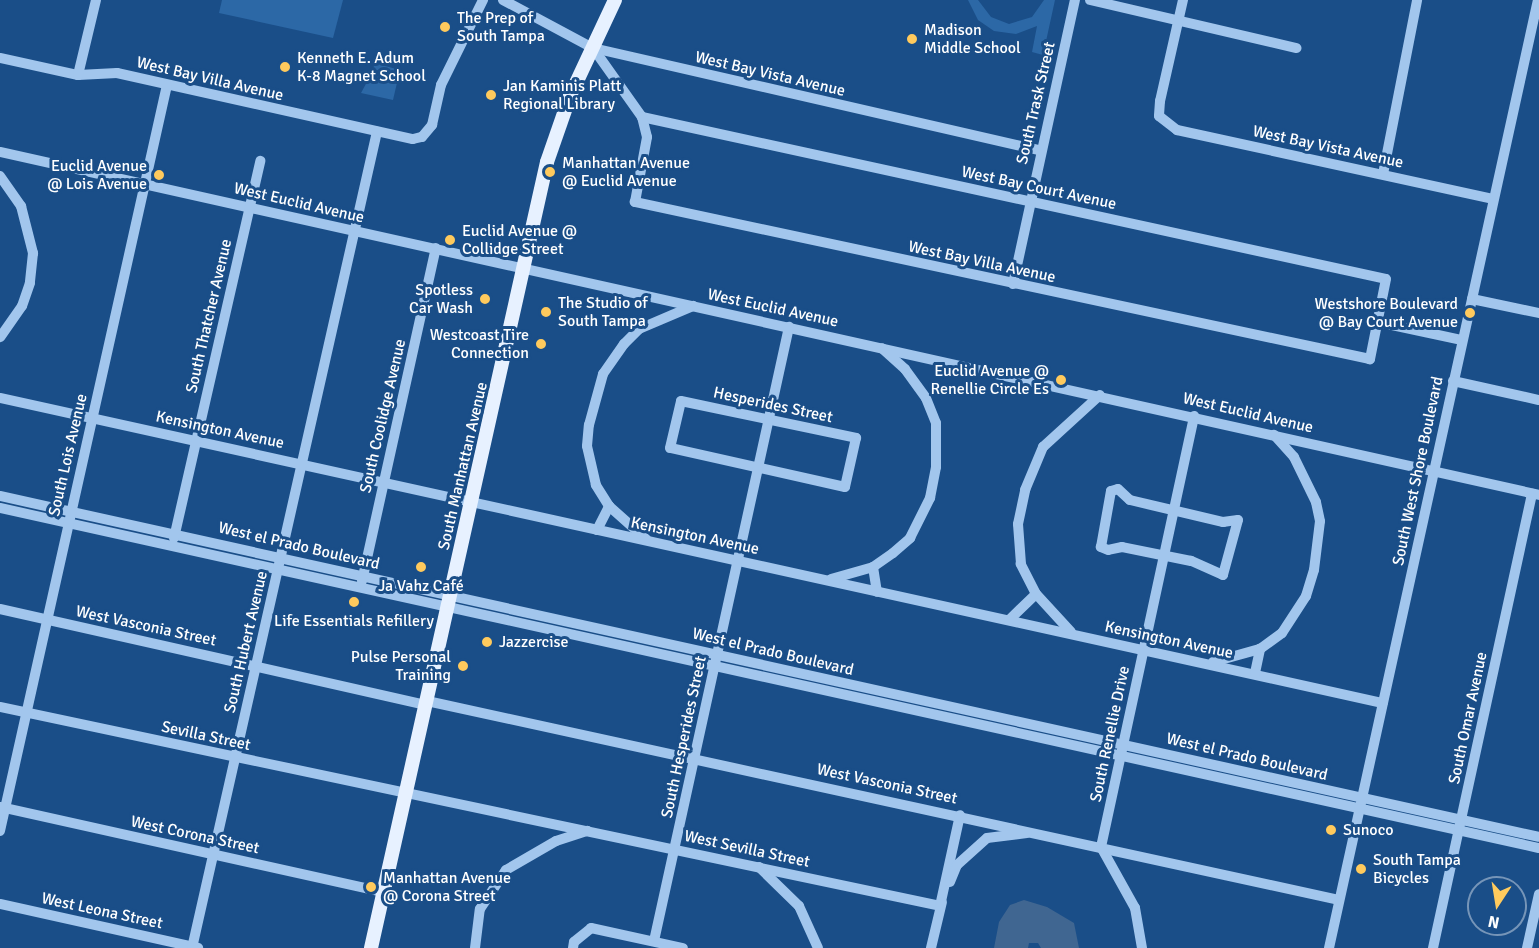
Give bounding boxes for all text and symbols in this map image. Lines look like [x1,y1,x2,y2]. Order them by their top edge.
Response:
place label: The Prep of South Tampa [457,8,545,46]
marker: The Prep of South Tampa [438,20,452,34]
place label: Madison Middle School [924,20,1021,58]
marker: Madison Middle School [905,32,919,46]
street label: South Trask Street [1013,40,1059,166]
street label: West Bay Vista Avenue [693,47,847,101]
place label: Kenneth E. Adum K-8 Magnet School [297,48,426,86]
street label: West Bay Villa Avenue [135,53,285,105]
marker: Kenneth E. Adum K-8 Magnet School [278,60,292,74]
place label: Jan Kaminis Platt Regional Library [503,76,621,114]
marker: Jan Kaminis Platt Regional Library [484,88,498,102]
street label: West Bay Vista Avenue [1251,122,1405,172]
place label: Manhattan Avenue @ Euclid Avenue [562,153,690,191]
place label: Euclid Avenue @ Lois Avenue [47,156,147,194]
street label: West Bay Court Avenue [960,162,1118,214]
marker: Manhattan Avenue @ Euclid Avenue [543,165,557,179]
marker: Euclid Avenue @ Lois Avenue [152,168,166,182]
street label: West Euclid Avenue [232,179,366,227]
place label: Euclid Avenue @ Collidge Street [462,221,577,259]
marker: Euclid Avenue @ Collidge Street [443,233,457,247]
street label: South Thatcher Avenue [182,237,236,395]
street label: West Bay Villa Avenue [907,237,1057,287]
place label: Spotless Car Wash [409,280,473,318]
street label: West Euclid Avenue [706,285,840,331]
marker: Spotless Car Wash [478,292,492,306]
place label: The Studio of South Tampa [558,293,648,331]
place label: Westshore Boulevard @ Bay Court Avenue [1315,294,1458,332]
marker: The Studio of South Tampa [539,305,553,319]
marker: Westshore Boulevard @ Bay Court Avenue [1463,306,1477,320]
place label: Westcoast Tire Connection [430,325,529,363]
street label: South Coolidge Avenue [356,337,410,495]
marker: Westcoast Tire Connection [534,337,548,351]
place label: Euclid Avenue @ Renellie Circle Es [931,361,1049,399]
marker: Euclid Avenue @ Renellie Circle Es [1054,373,1068,387]
street label: South West Shore Boulevard [1389,375,1447,567]
street label: South Manhattan Avenue [434,380,492,552]
street label: Hesperides Street [712,383,834,427]
street label: West Euclid Avenue [1181,389,1315,437]
street label: South Lois Avenue [45,392,91,518]
street label: Kensington Avenue [154,407,286,453]
street label: Kensington Avenue [629,513,761,559]
street label: West el Prado Boulevard [216,518,382,574]
marker: Ja Vahz Café [414,560,428,574]
street label: South Hubert Avenue [220,569,272,715]
place label: Ja Vahz Café [378,576,464,596]
marker: Life Essentials Refillery [347,595,361,609]
street label: West Vasconia Street [74,602,218,650]
place label: Life Essentials Refillery [274,611,434,631]
street label: Kensington Avenue [1103,617,1235,663]
street label: West el Prado Boulevard [690,624,856,680]
place label: Jazzercise [499,632,569,652]
marker: Jazzercise [480,635,494,649]
place label: Pulse Personal Training [351,647,451,685]
street label: South Omar Avenue [1445,650,1491,786]
street label: South Hesperides Street [657,654,711,820]
marker: Pulse Personal Training [456,659,470,673]
street label: South Renellie Drive [1086,664,1134,804]
street label: Sevilla Street [160,717,252,755]
street label: West el Prado Boulevard [1164,729,1330,785]
street label: West Vasconia Street [815,760,959,808]
street label: West Corona Street [129,812,261,858]
place label: Sunoco [1343,820,1393,840]
marker: Sunoco [1324,823,1338,837]
street label: West Sevilla Street [683,826,811,872]
place label: South Tampa Bicycles [1373,850,1461,888]
marker: South Tampa Bicycles [1354,862,1368,876]
place label: Manhattan Avenue @ Corona Street [383,868,511,906]
north arrow [1467,876,1527,936]
marker: Manhattan Avenue @ Corona Street [364,880,378,894]
street label: West Leona Street [40,889,164,933]
text: N [1486,911,1501,933]

